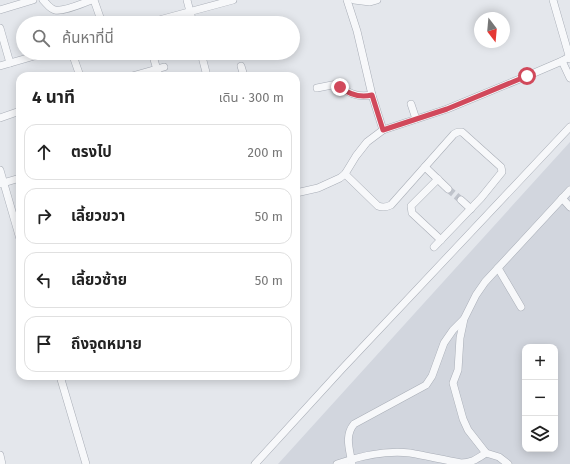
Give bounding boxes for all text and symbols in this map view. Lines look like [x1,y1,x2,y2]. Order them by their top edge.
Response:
north arrow [474,12,510,48]
search box [16,16,300,60]
icon: search [30,27,52,49]
text: ค้นหาที่นี่ [62,29,114,47]
route start [518,67,536,85]
route end [331,78,349,96]
text: 4 นาที [32,87,75,108]
text: เดิน · 300 m [219,90,284,105]
icon: ahead [33,141,55,163]
text: ตรงไป [71,143,112,161]
text: 200 m [247,145,283,160]
icon: right [33,205,55,227]
text: เลี้ยวขวา [71,207,125,225]
text: 50 m [255,209,283,224]
icon: left [33,269,55,291]
text: เลี้ยวซ้าย [71,271,127,289]
text: 50 m [255,273,283,288]
icon: arrive [33,333,55,355]
text: ถึงจุดหมาย [71,335,142,353]
map controls [522,344,558,452]
button: + [522,344,558,380]
button: − [522,380,558,416]
button: layers [522,416,558,452]

